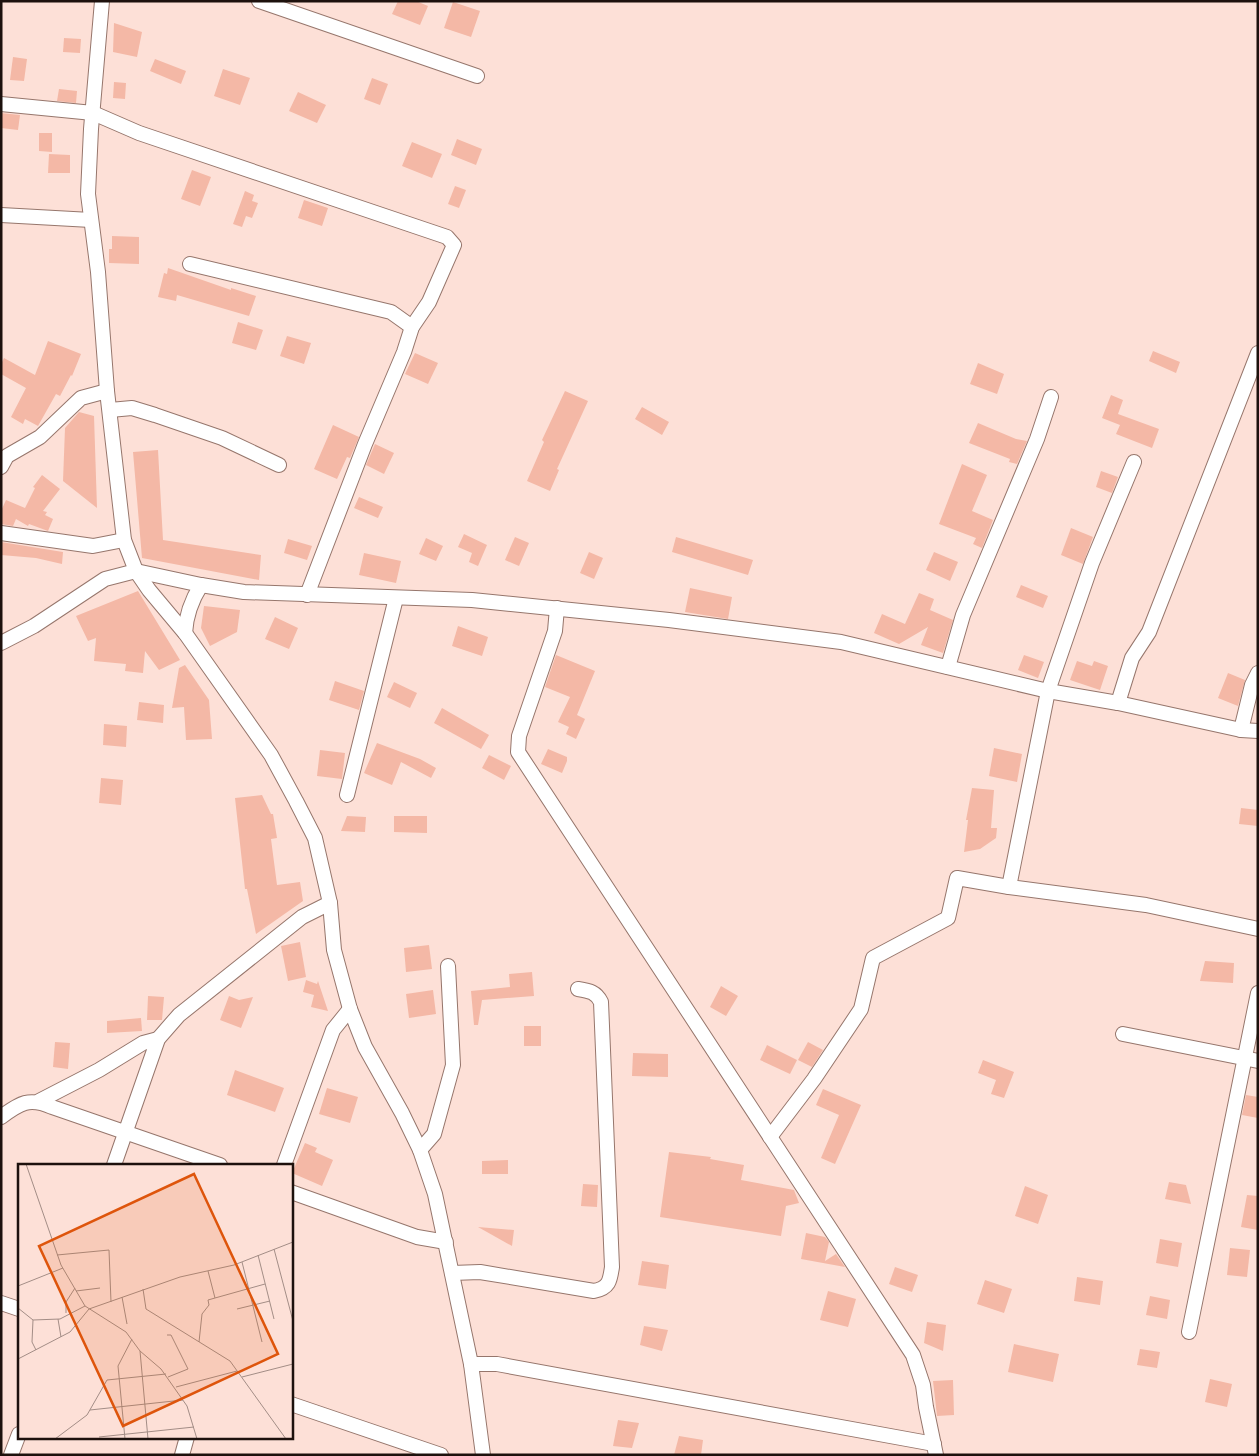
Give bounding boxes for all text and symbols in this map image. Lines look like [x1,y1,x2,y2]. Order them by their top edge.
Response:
inset map [18,1164,292,1438]

